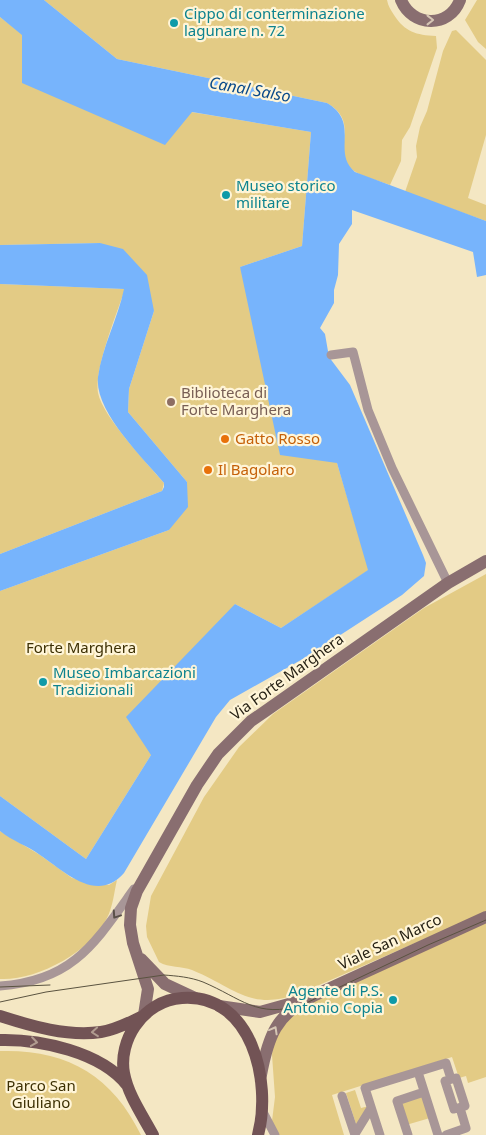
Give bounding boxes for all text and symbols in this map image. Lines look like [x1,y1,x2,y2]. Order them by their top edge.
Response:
place label: Cippo di conterminazione lagunare n. 72 [184,3,365,40]
one-way arrow [427,15,435,25]
marker: Cippo di conterminazione lagunare n. 72 [168,17,180,29]
water label: Canal Salso [208,71,292,107]
place label: Museo storico militare [236,175,336,212]
marker: Museo storico militare [220,189,232,201]
place label: Biblioteca di Forte Marghera [181,382,291,419]
marker: Biblioteca di Forte Marghera [165,396,177,408]
place label: Gatto Rosso [235,428,320,448]
marker: Gatto Rosso [219,433,231,445]
place label: Il Bagolaro [218,459,295,479]
marker: Il Bagolaro [202,464,214,476]
street label: Via Forte Marghera [226,628,347,724]
park label: Forte Marghera [26,637,136,657]
place label: Museo Imbarcazioni Tradizionali [53,662,196,699]
marker: Museo Imbarcazioni Tradizionali [37,676,49,688]
street label: Viale San Marco [335,908,444,974]
one-way arrow [113,909,122,918]
place label: Agente di P.S. Antonio Copia [283,980,383,1017]
marker: Agente di P.S. Antonio Copia [387,994,399,1006]
one-way arrow [91,1026,99,1037]
one-way arrow [268,1026,278,1035]
one-way arrow [30,1036,39,1046]
park label: Parco San Giuliano [6,1075,76,1112]

